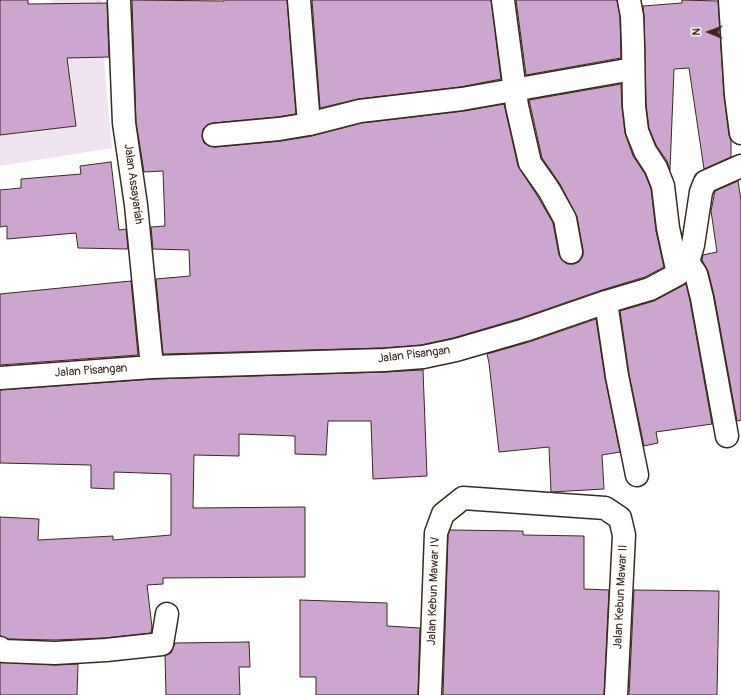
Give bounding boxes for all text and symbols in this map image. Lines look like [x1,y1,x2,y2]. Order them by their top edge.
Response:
north arrow [689,12,729,52]
text: N [690,28,703,36]
street label: Jalan Assayariah [120,143,146,225]
street label: Jalan Pisangan [377,343,451,367]
street label: Jalan Pisangan [54,361,128,381]
street label: Jalan Kebun Mawar IV [425,536,443,646]
street label: Jalan Kebun Mawar II [611,544,631,650]

